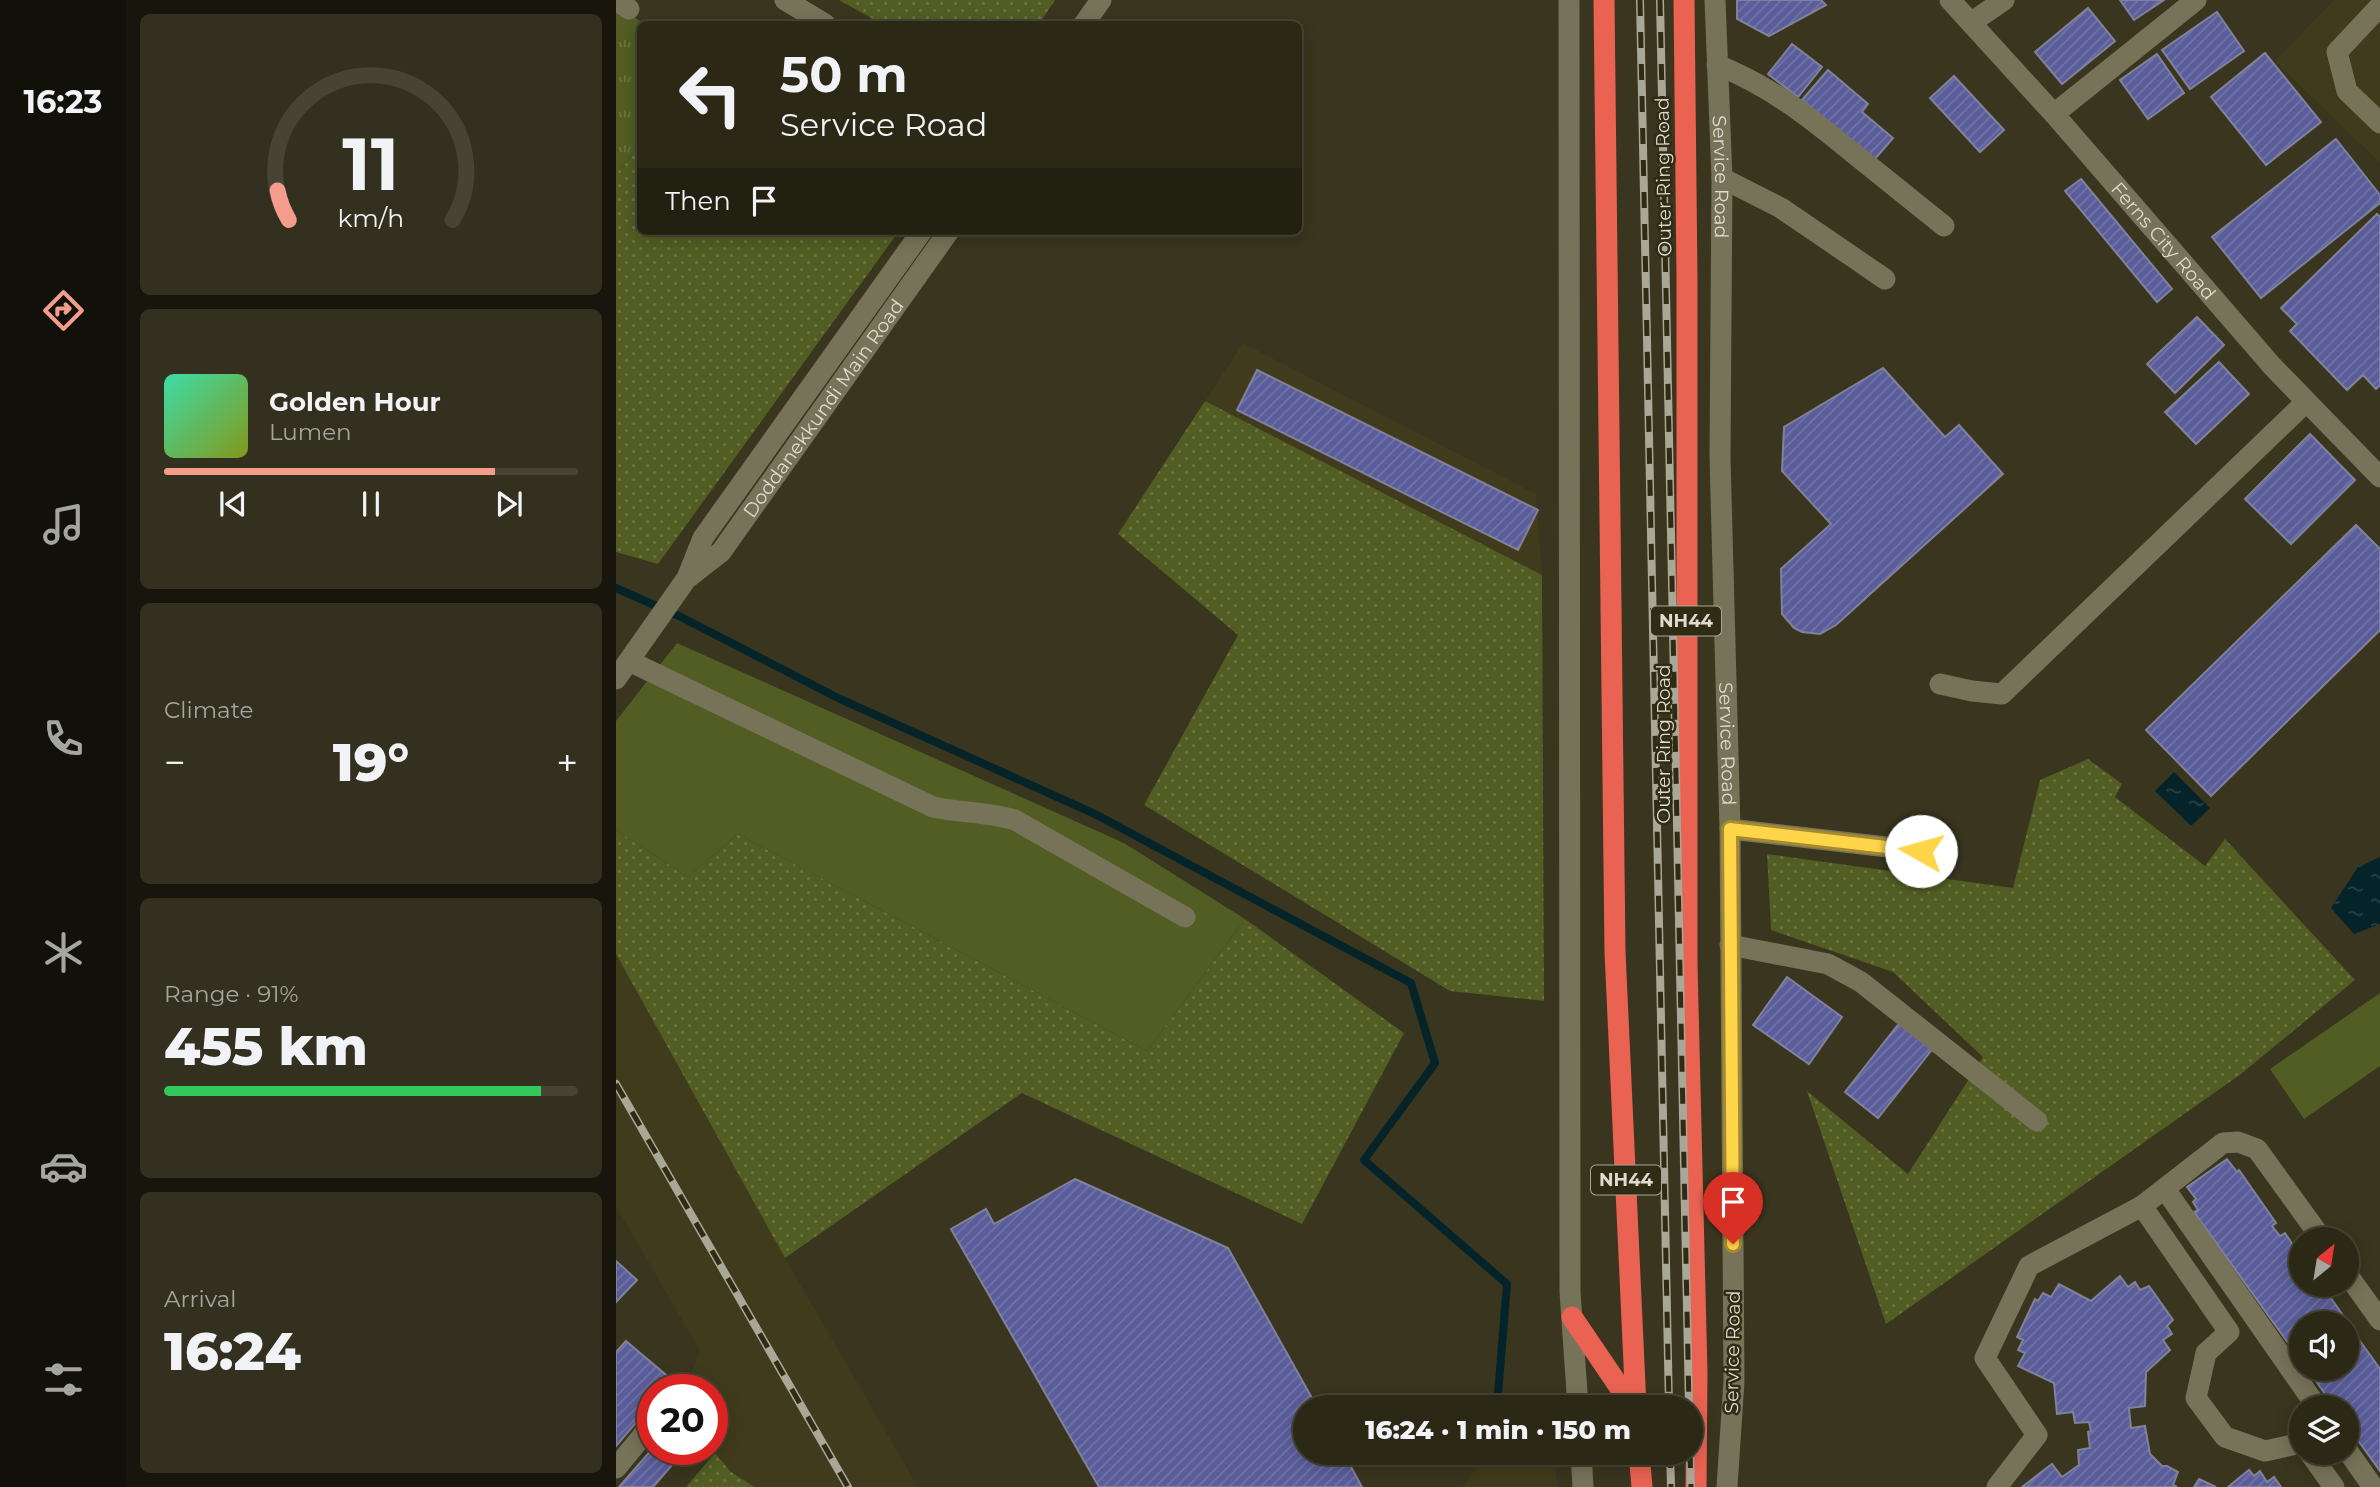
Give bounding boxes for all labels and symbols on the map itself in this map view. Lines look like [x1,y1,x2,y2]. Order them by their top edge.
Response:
street label: Outer Ring Road [1651,97,1676,257]
street label: Service Road [1708,115,1733,239]
street label: Ferns City Road [2106,178,2221,305]
street label: Doddanekkundi Main Road [738,295,909,522]
road number: NH44 [1651,606,1721,636]
street label: Outer Ring Road [1652,664,1675,824]
street label: Service Road [1714,682,1740,806]
position arrow [1884,814,1958,888]
road number: NH44 [1591,1166,1661,1195]
pin [1703,1172,1763,1244]
north arrow [2289,1227,2359,1297]
street label: Service Road [1720,1290,1745,1414]
speed limit sign: 20 [637,1374,728,1465]

